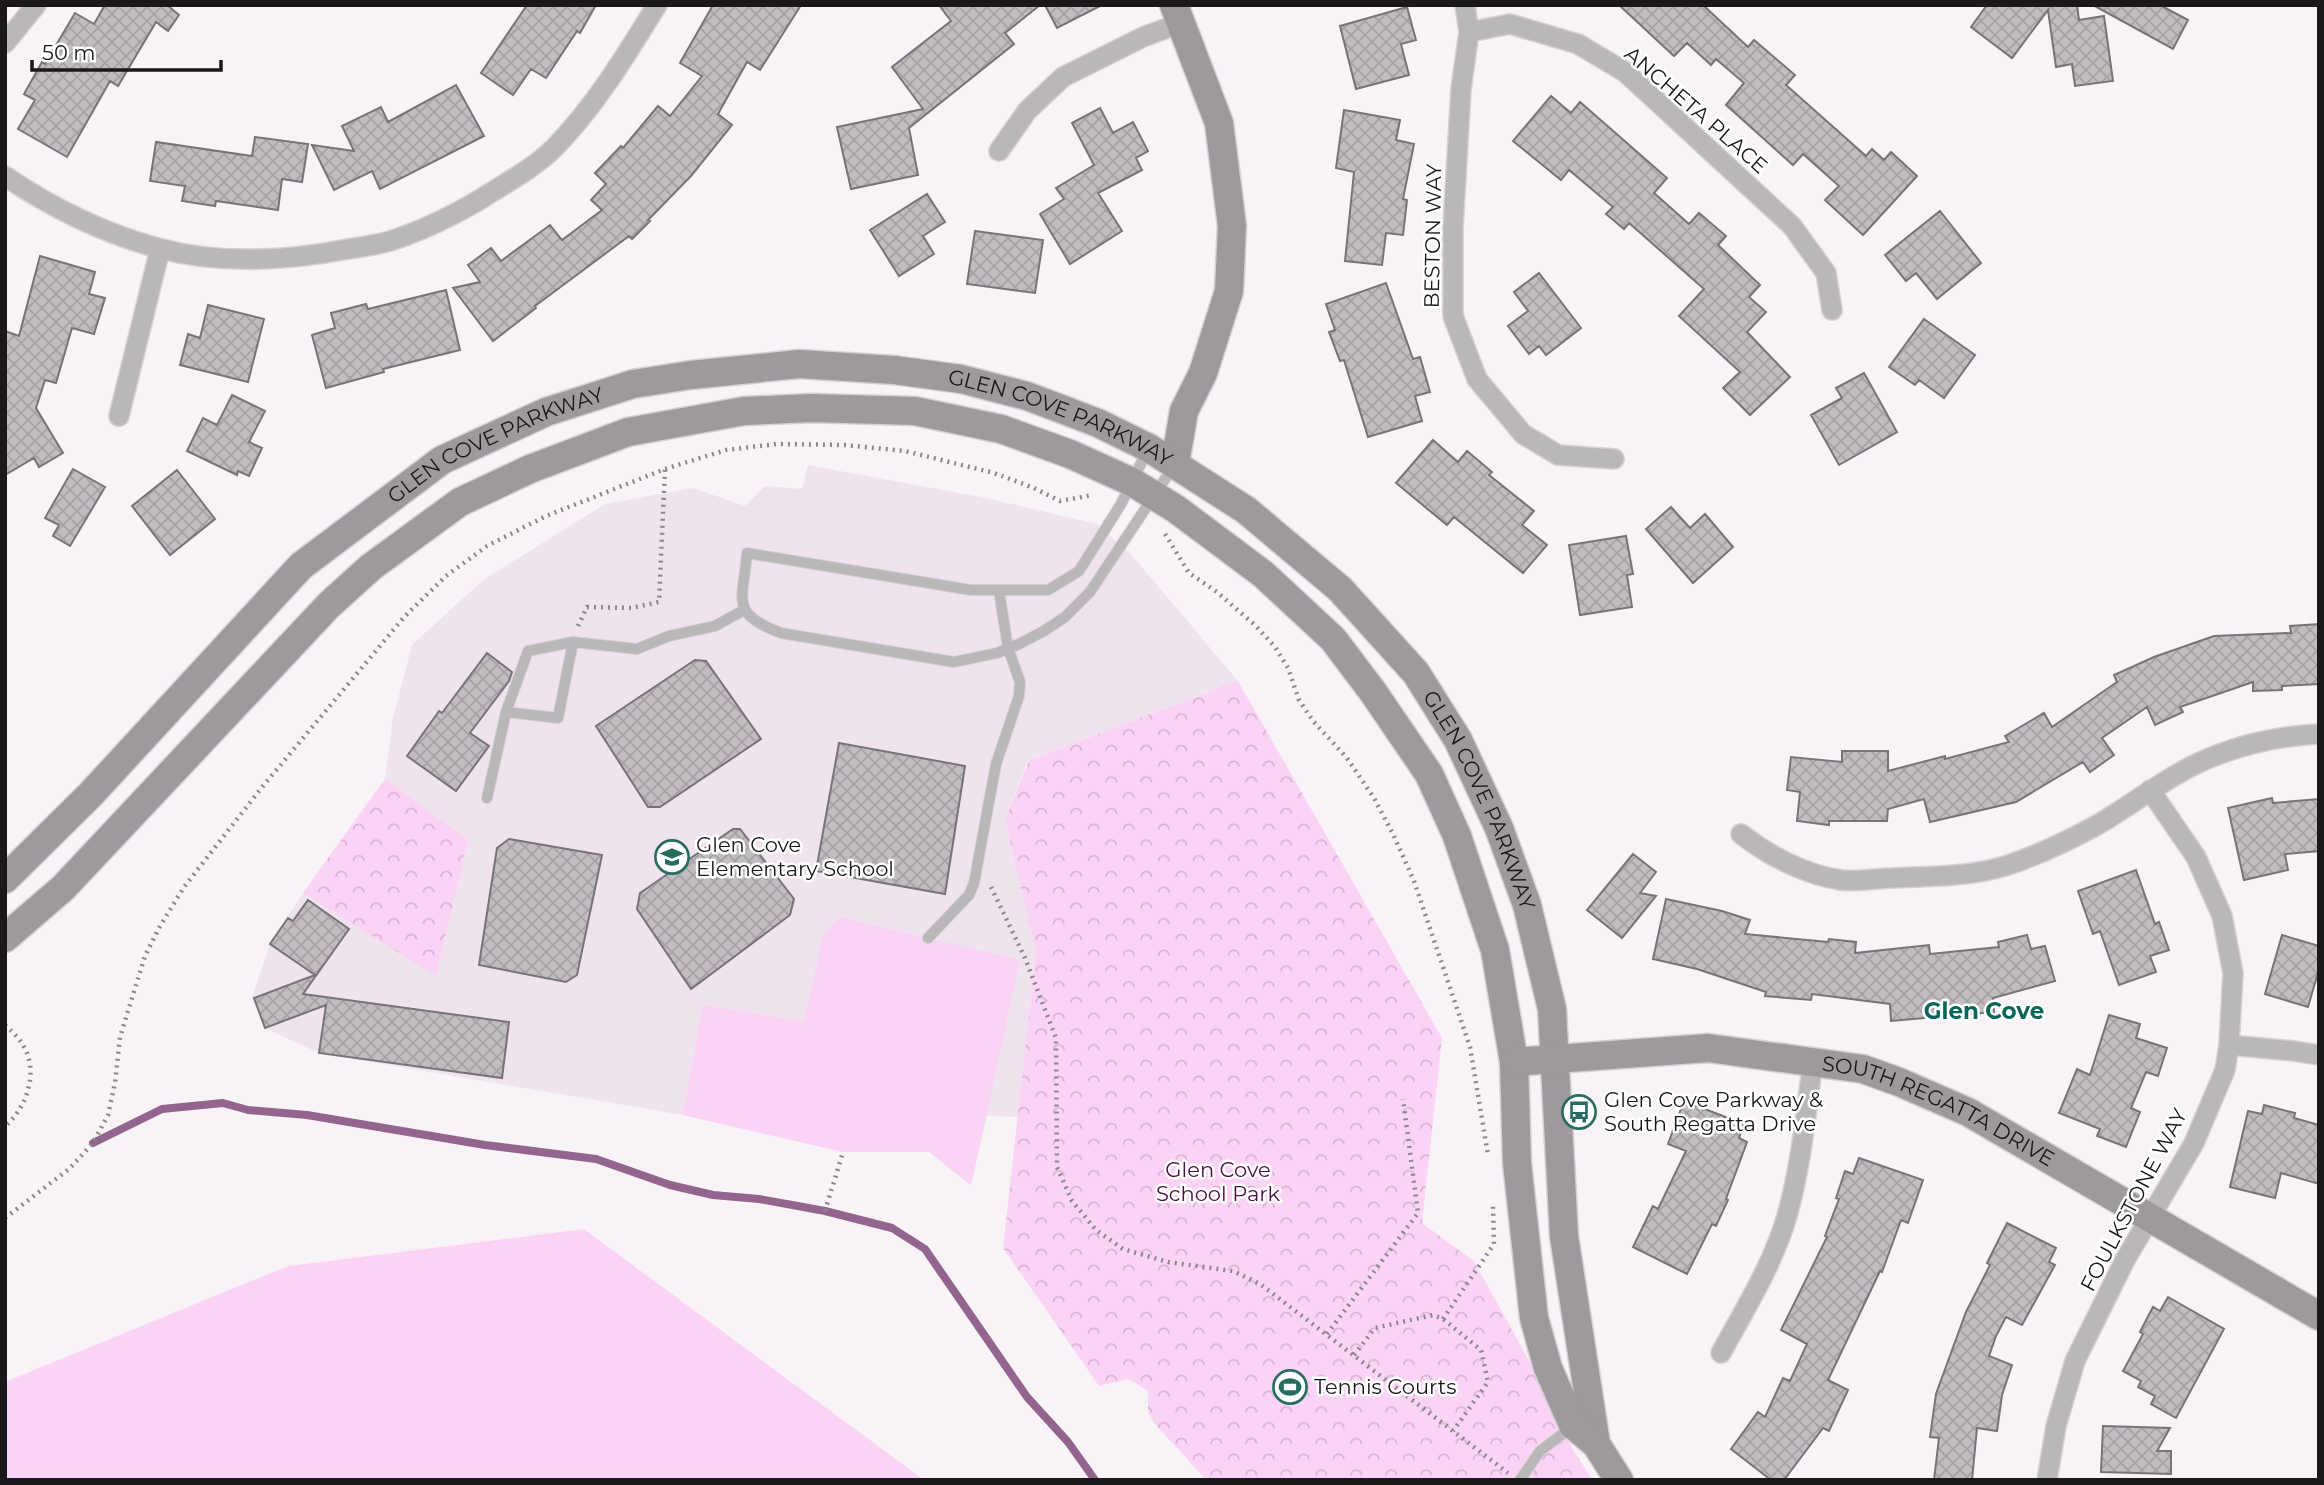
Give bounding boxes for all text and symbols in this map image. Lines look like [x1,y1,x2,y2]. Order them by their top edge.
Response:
scale bar [32,28,220,72]
text: 50 m [42,40,96,65]
street label: ANCHETA PLACE [1620,41,1773,178]
street label: BESTON WAY [1419,163,1446,309]
street label: GLEN COVE PARKWAY [947,364,1178,472]
street label: GLEN COVE PARKWAY [382,381,607,509]
street label: GLEN COVE PARKWAY [1418,686,1541,914]
place label: Glen Cove Elementary School [696,832,894,881]
school or university icon: Glen Cove Elementary School [653,838,691,876]
district label: Glen Cove [1924,997,2044,1025]
street label: SOUTH REGATTA DRIVE [1821,1051,2059,1172]
place label: Glen Cove Parkway & South Regatta Drive [1604,1087,1823,1136]
bus stop icon: Glen Cove Parkway & South Regatta Drive [1560,1093,1598,1131]
street label: FOULKSTONE WAY [2075,1104,2193,1295]
park label: Glen Cove School Park [1156,1157,1281,1206]
sports icon: Tennis Courts [1271,1368,1309,1406]
place label: Tennis Courts [1314,1374,1457,1399]

